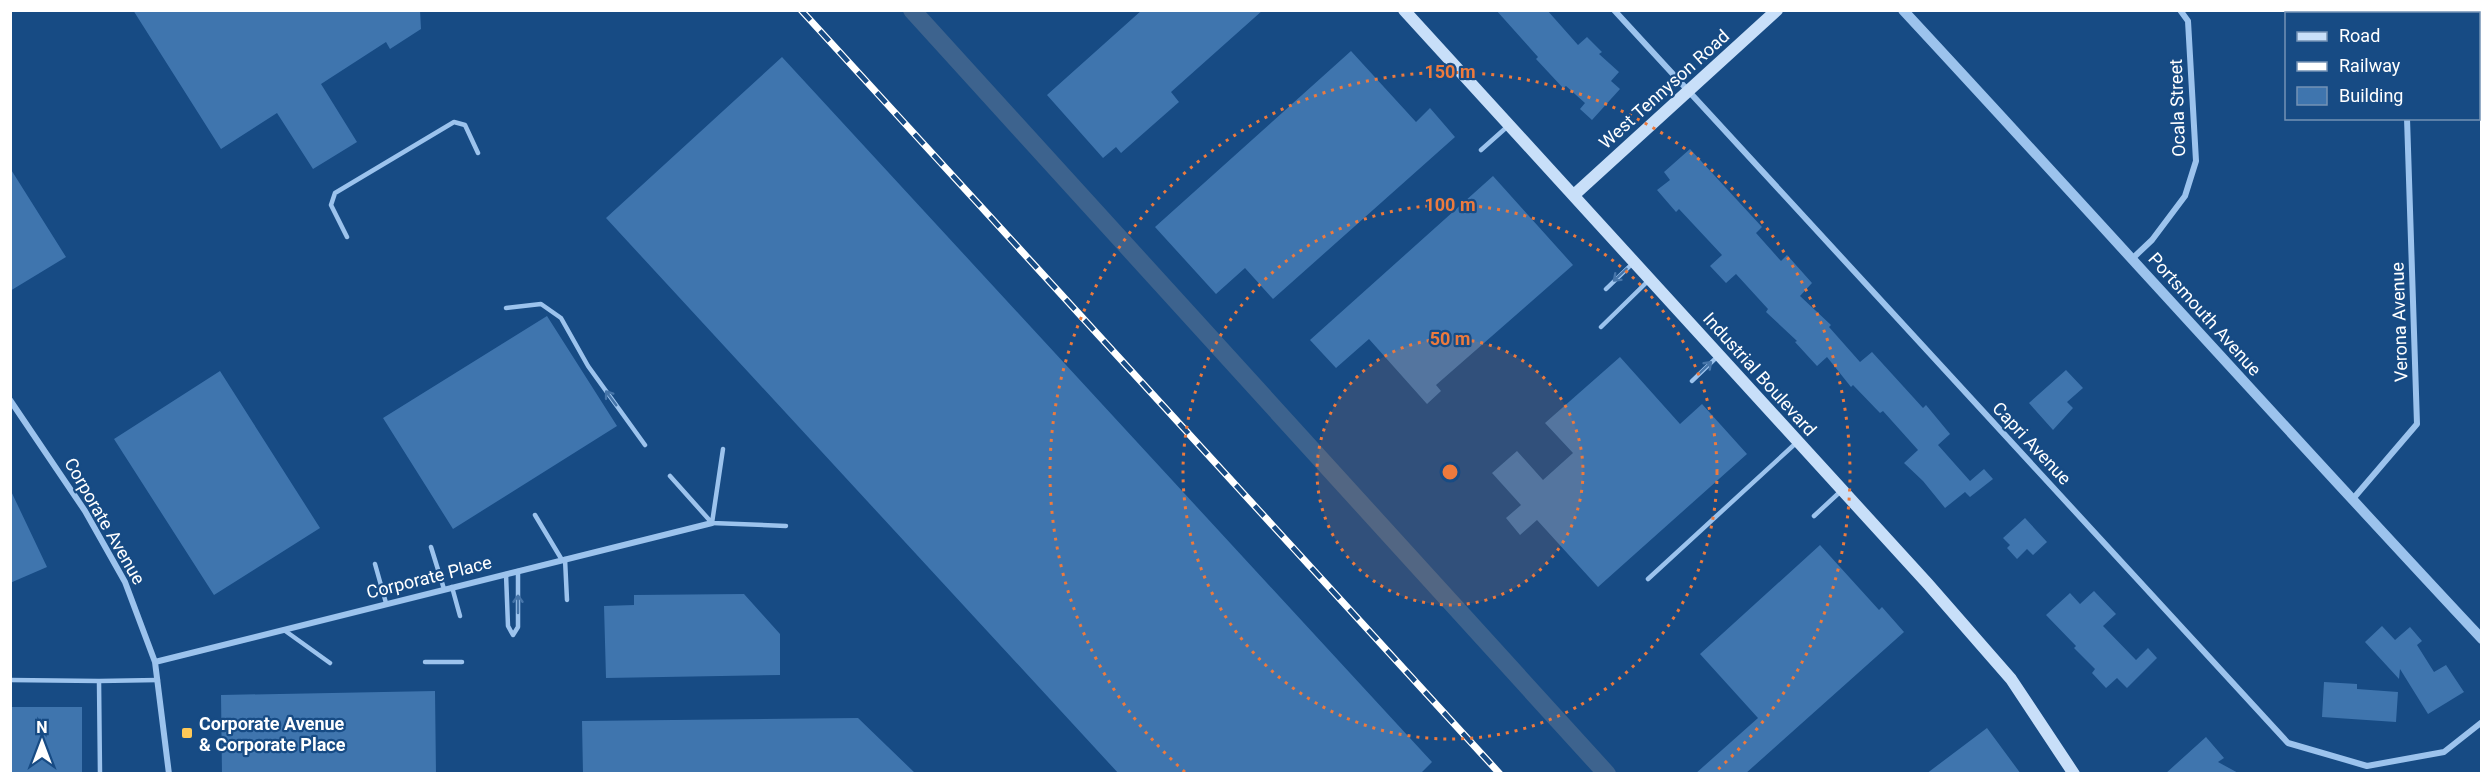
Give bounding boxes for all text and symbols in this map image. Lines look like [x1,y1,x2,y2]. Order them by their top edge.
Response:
legend [2285,12,2480,120]
street label: West Tennyson Road [1595,25,1733,153]
text: Road [2339,25,2380,46]
text: Railway [2339,55,2401,76]
street label: Ocala Street [2165,59,2189,157]
text: 150 m [1424,61,1476,82]
text: Building [2339,85,2403,106]
text: 100 m [1424,194,1476,215]
street label: Portsmouth Avenue [2144,248,2266,380]
street label: Verona Avenue [2386,262,2412,382]
one-way arrow [1613,268,1628,283]
street label: Industrial Boulevard [1699,308,1821,440]
text: 50 m [1430,328,1470,349]
one-way arrow [1698,361,1713,375]
one-way arrow [605,390,617,406]
street label: Capri Avenue [1988,397,2076,489]
street label: Corporate Avenue [60,454,150,588]
centre of rings [1440,462,1460,482]
street label: Corporate Place [364,551,494,603]
one-way arrow [512,594,524,614]
north arrow [12,712,72,772]
place label: Corporate Avenue & Corporate Place [199,713,346,755]
text: N [36,718,48,737]
marker: Corporate Avenue & Corporate Place [180,726,194,740]

